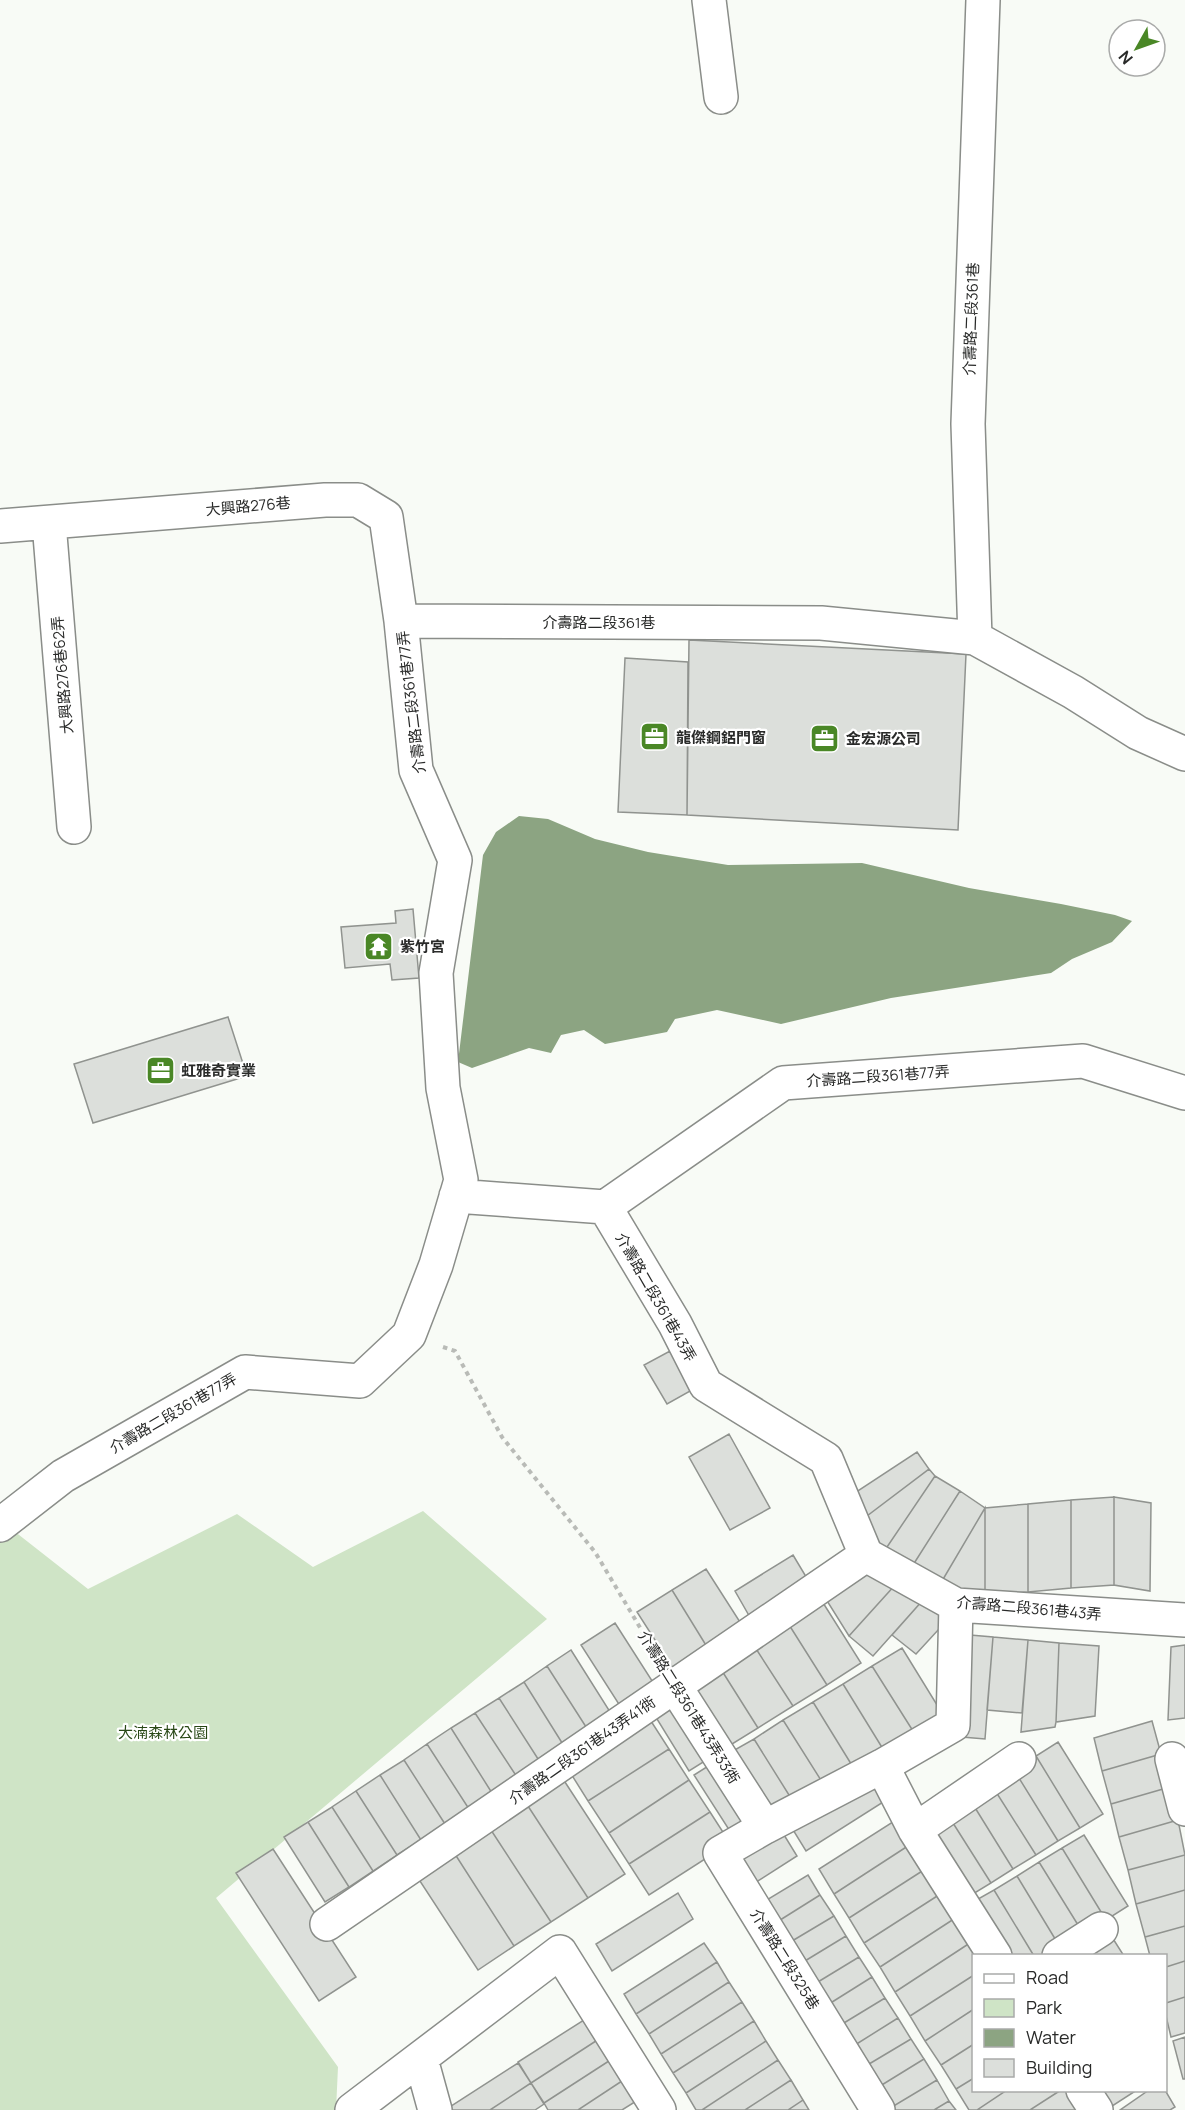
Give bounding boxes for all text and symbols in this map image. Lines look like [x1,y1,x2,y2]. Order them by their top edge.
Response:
north arrow [1107,18,1167,78]
text: N [1113,46,1138,69]
street label: 介壽路二段361巷 [959,262,983,376]
street label: 大興路276巷 [205,492,291,520]
street label: 介壽路二段361巷 [542,612,656,633]
street label: 大興路276巷62弄 [46,615,78,735]
street label: 介壽路二段361巷77弄 [392,629,430,775]
office icon: 龍傑鋼鋁門窗 [639,721,671,753]
office icon: 金宏源公司 [809,722,841,754]
place label: 龍傑鋼鋁門窗 [676,727,766,748]
place label: 金宏源公司 [846,728,921,749]
temple icon: 紫竹宮 [363,930,395,962]
place label: 紫竹宮 [400,936,445,957]
office icon: 虹雅奇實業 [144,1054,176,1086]
place label: 虹雅奇實業 [181,1060,256,1081]
street label: 介壽路二段361巷77弄 [806,1061,950,1091]
street label: 介壽路二段361巷43弄 [611,1229,701,1365]
street label: 介壽路二段361巷77弄 [106,1368,240,1458]
street label: 介壽路二段361巷43弄 [956,1591,1102,1625]
street label: 介壽路二段361巷43弄33衖 [633,1626,745,1788]
street label: 介壽路二段361巷43弄41衖 [504,1691,660,1809]
park label: 大湳森林公園 [118,1722,208,1743]
street label: 介壽路二段325巷 [745,1904,825,2014]
legend [972,1954,1167,2092]
text: Road [1026,1965,1069,1989]
text: Park [1026,1995,1063,2019]
text: Water [1026,2025,1076,2049]
text: Building [1026,2055,1092,2079]

